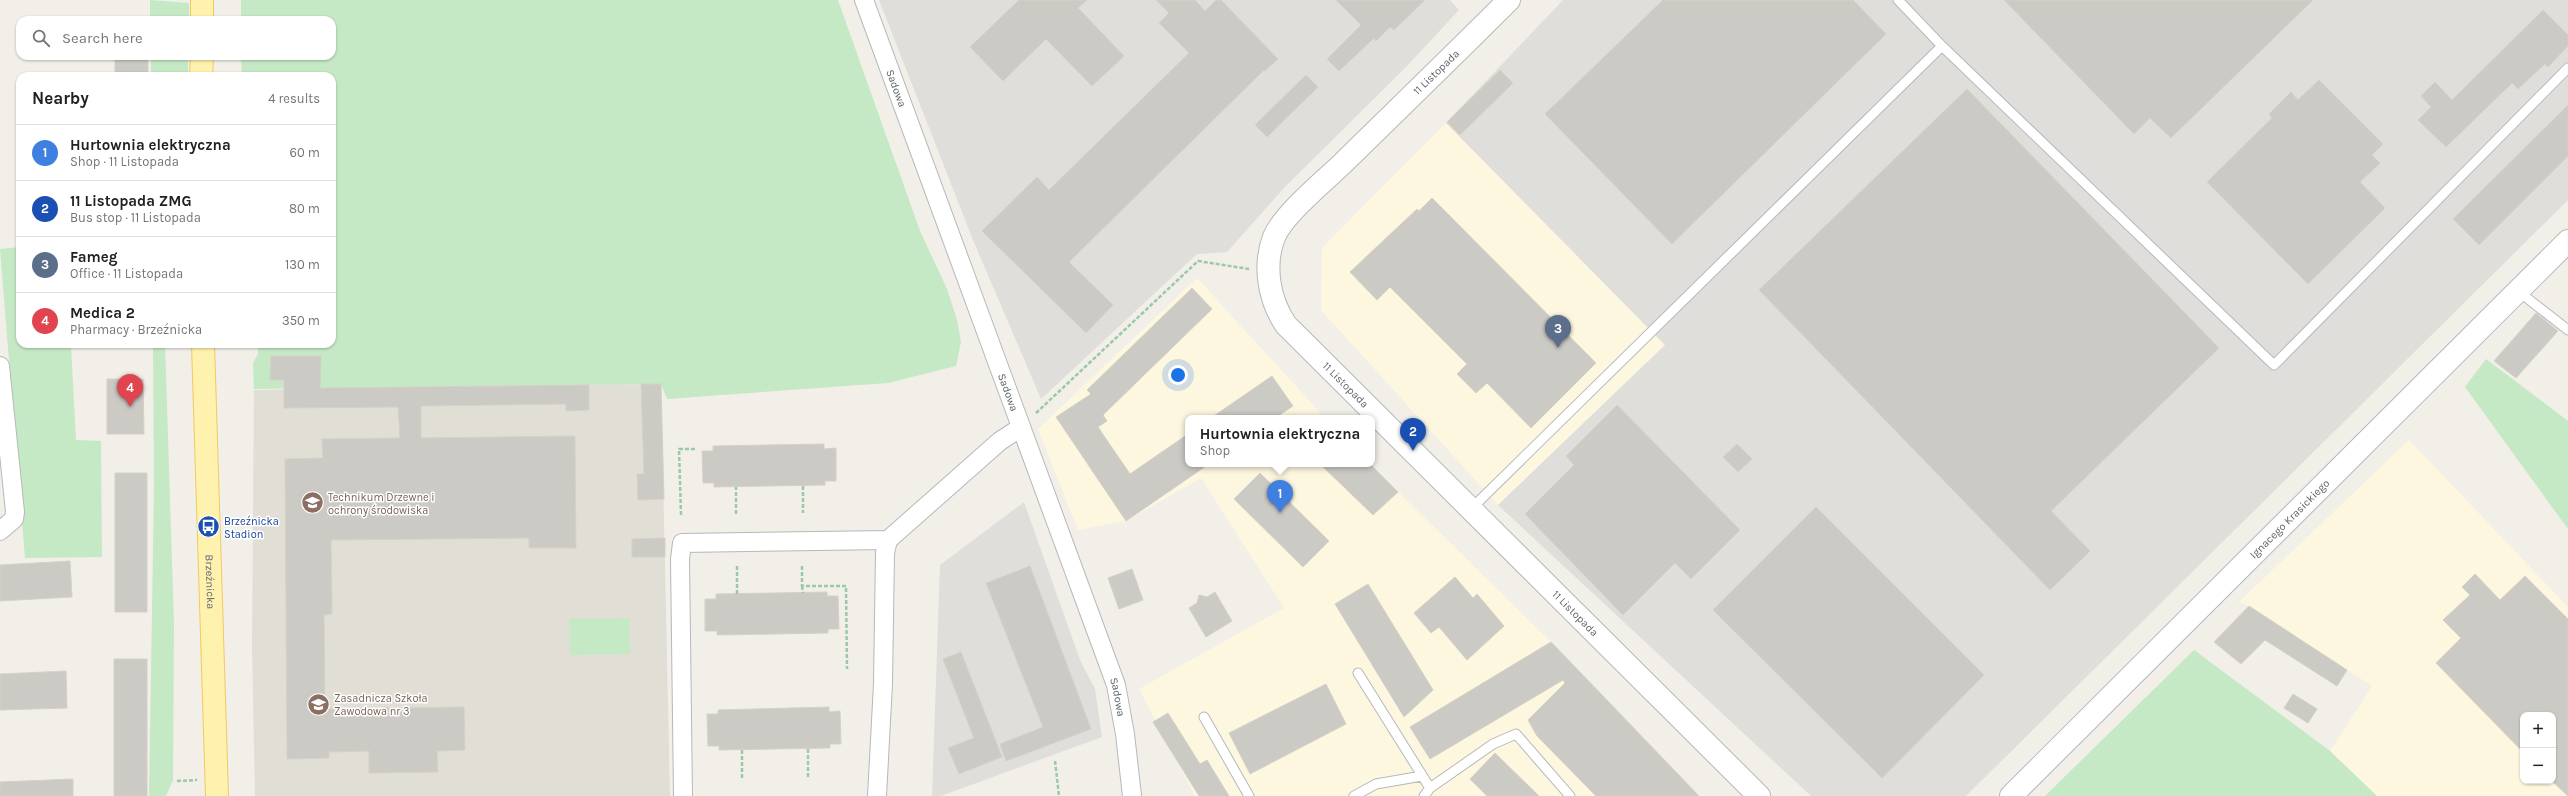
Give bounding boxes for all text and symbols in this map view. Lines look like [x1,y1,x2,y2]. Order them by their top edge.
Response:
search box [16,16,336,60]
icon: search [30,27,52,49]
text: Search here [62,29,143,47]
street label: 11 Listopada [1411,47,1462,98]
street label: Sadowa [883,68,909,109]
text: Nearby [32,88,89,108]
text: 4 results [268,91,320,106]
text: Hurtownia elektryczna [70,136,231,154]
text: 1 [43,145,47,160]
text: 60 m [290,145,320,160]
text: Shop · 11 Listopada [70,154,179,169]
text: 11 Listopada ZMG [70,192,192,210]
text: 2 [41,201,49,216]
text: 80 m [289,201,320,216]
text: Bus stop · 11 Listopada [70,210,201,225]
text: Fameg [70,248,118,266]
text: 3 [41,257,49,272]
text: 130 m [285,257,320,272]
text: Office · 11 Listopada [70,266,183,281]
text: Medica 2 [70,304,135,322]
text: 4 [41,313,49,328]
text: 350 m [282,313,320,328]
pin: 3 [1545,315,1571,348]
text: Pharmacy · Brzeźnicka [70,322,202,337]
street label: 11 Listopada [1320,359,1371,411]
your location [1168,365,1188,385]
street label: Sadowa [995,372,1021,413]
pin: 4 [117,374,143,407]
popup [1185,415,1375,467]
pin: 2 [1400,418,1426,451]
text: Hurtownia elektryczna [1200,425,1360,443]
text: Shop [1200,443,1230,458]
street label: Ignacego Krasickiego [2247,477,2332,561]
pin: 1 [1267,480,1293,513]
school or university icon: Technikum Drzewne i ochrony środowiska [300,490,326,516]
place label: Technikum Drzewne i ochrony środowiska [328,491,435,517]
bus stop icon: Brzeźnicka Stadion [195,514,221,540]
place label: Brzeźnicka Stadion [224,515,279,541]
street label: Brzeźnicka [203,554,217,610]
street label: 11 Listopada [1550,588,1601,639]
street label: Sadowa [1107,676,1128,718]
school or university icon: Zasadnicza Szkoła Zawodowa nr 3 [305,691,331,717]
place label: Zasadnicza Szkoła Zawodowa nr 3 [334,692,428,718]
map controls [2520,712,2556,784]
button: + [2520,712,2556,748]
button: − [2520,748,2556,784]

